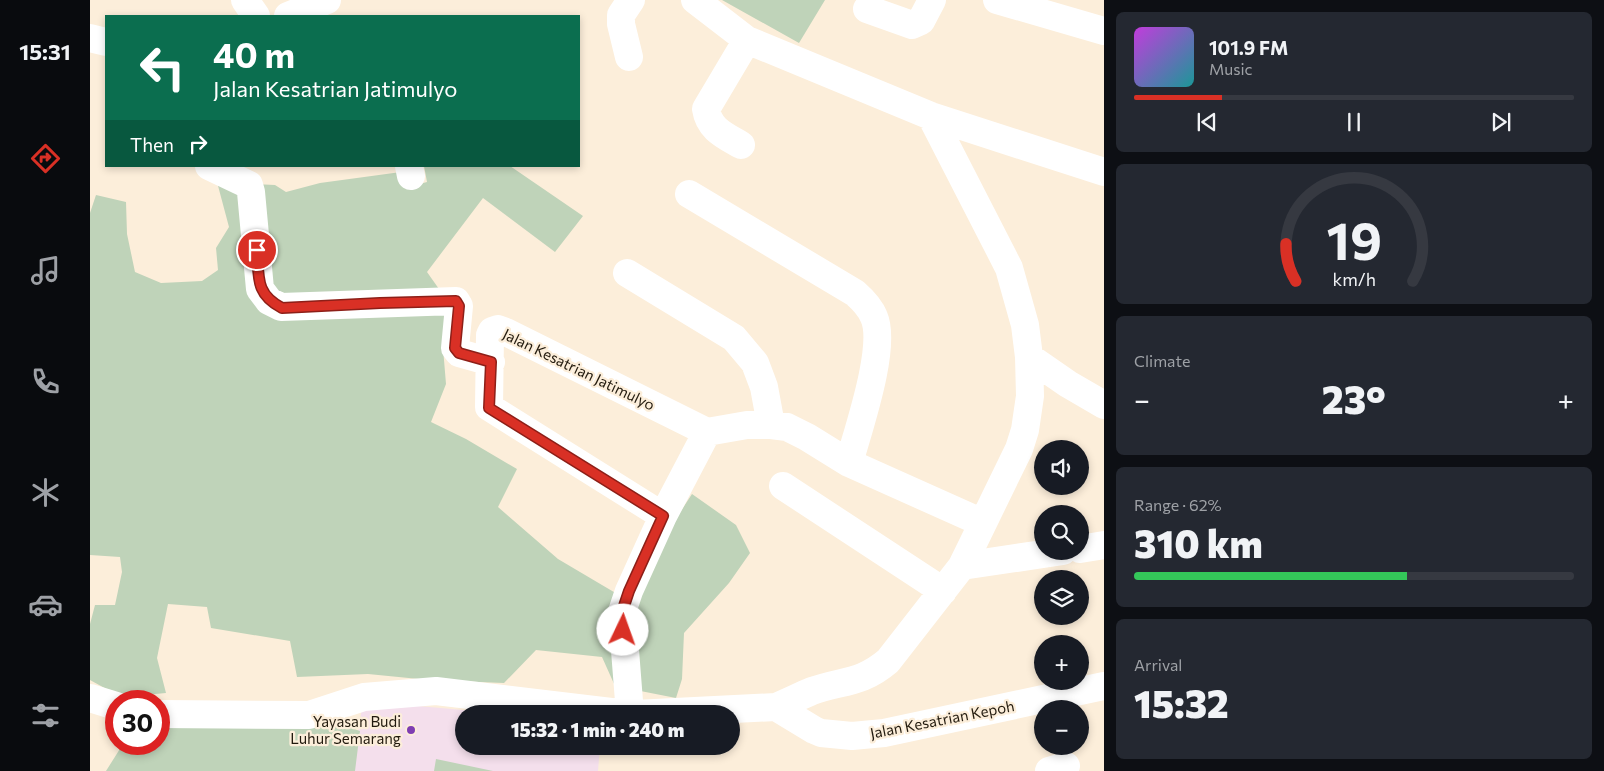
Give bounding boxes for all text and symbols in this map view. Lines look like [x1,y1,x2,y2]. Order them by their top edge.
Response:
text: 40 m [213,32,295,75]
icon: left [130,35,195,100]
text: 101.9 FM [1209,36,1288,59]
text: 15:31 [19,38,71,65]
text: Music [1209,59,1253,78]
text: Jalan Kesatrian Jatimulyo [213,75,458,102]
icon: previous [1193,108,1221,136]
icon: pause [1340,108,1368,136]
icon: next [1487,108,1515,136]
icon: right [184,130,212,158]
text: Then [130,133,174,156]
icon: directions [28,141,63,176]
text: 19 [1326,207,1382,271]
pin [236,229,278,271]
icon: arrive [243,236,271,264]
icon: music [28,253,63,288]
text: km/h [1332,268,1376,290]
street label: Jalan Kesatrian Jatimulyo [500,324,658,414]
text: Climate [1134,351,1190,370]
icon: phone [28,364,63,399]
text: 23° [1322,375,1386,422]
text: − [1134,382,1150,416]
text: + [1558,382,1574,416]
map controls [1034,440,1089,755]
button: sound [1034,440,1089,495]
icon: climate [28,475,63,510]
text: Range · 62% [1134,495,1222,514]
button: search [1034,505,1089,560]
text: 310 km [1134,519,1263,566]
button: layers [1034,570,1089,625]
icon: car [28,587,63,622]
position arrow [596,603,648,655]
button: + [1034,635,1089,690]
text: Arrival [1134,655,1182,674]
text: 15:32 [1134,679,1229,726]
speed limit sign: 30 [105,690,170,755]
street label: Jalan Kesatrian Kepoh [868,696,1016,742]
icon: filters [28,698,63,733]
button: − [1034,700,1089,755]
place label: Yayasan Budi Luhur Semarang [290,712,401,747]
text: 15:32 · 1 min · 240 m [511,718,684,741]
marker: Yayasan Budi Luhur Semarang [405,724,417,736]

